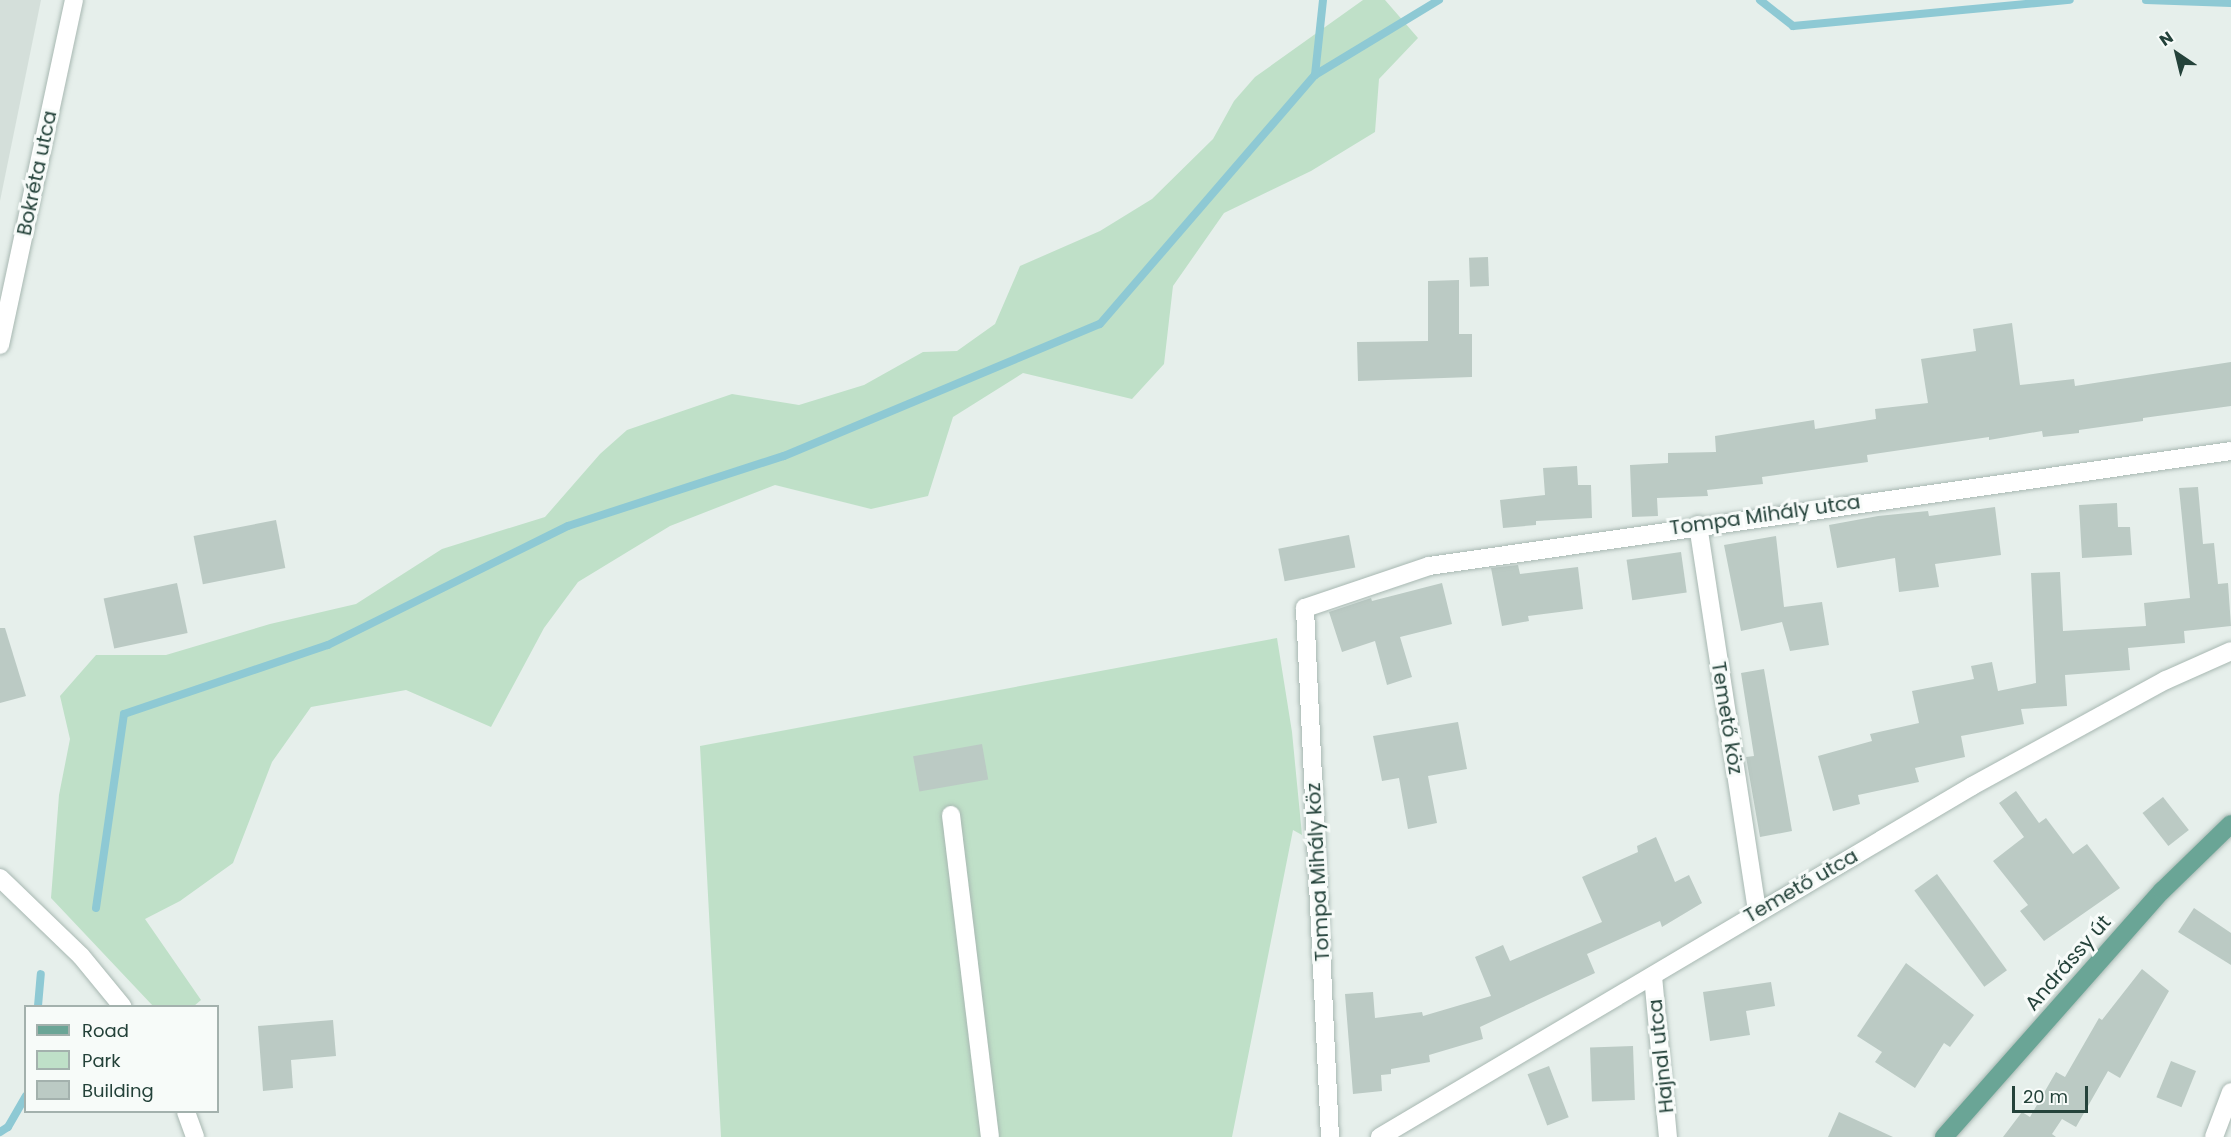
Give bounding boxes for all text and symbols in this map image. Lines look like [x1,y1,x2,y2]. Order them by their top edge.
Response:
north arrow [2147,24,2207,84]
text: N [2155,26,2178,52]
street label: Bokréta utca [12,108,62,238]
street label: Tompa Mihály utca [1668,490,1862,540]
street label: Temető köz [1706,660,1748,776]
street label: Tompa Mihály köz [1301,782,1335,962]
street label: Temető utca [1740,844,1862,928]
street label: Andrássy út [2020,910,2116,1016]
street label: Hajnal utca [1643,998,1679,1114]
legend [24,1005,219,1113]
text: Road [82,1018,129,1043]
text: Park [82,1048,121,1073]
scale bar [2015,1074,2092,1112]
text: Building [82,1078,154,1103]
text: 20 m [2023,1084,2068,1109]

